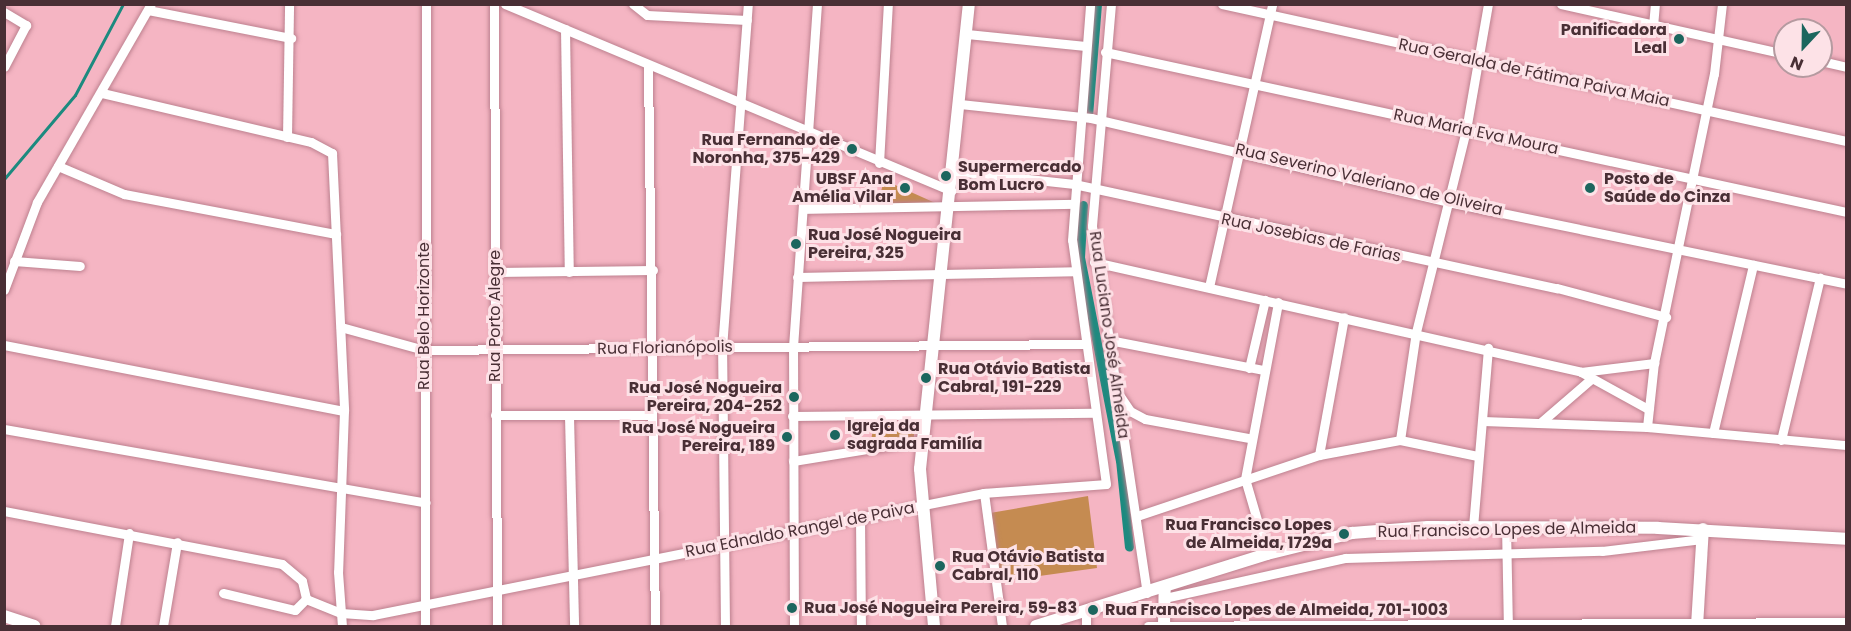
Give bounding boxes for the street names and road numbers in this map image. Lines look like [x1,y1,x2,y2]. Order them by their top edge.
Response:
street label: Rua Geralda de Fátima Paiva Maia [1397,35,1671,111]
street label: Rua Maria Eva Moura [1392,105,1560,159]
street label: Rua Severino Valeriano de Oliveira [1233,140,1505,220]
street label: Rua Josebias de Farias [1219,210,1403,266]
street label: Rua Luciano José Almeida [1085,230,1133,440]
street label: Rua Belo Horizonte [414,242,434,390]
street label: Rua Porto Alegre [485,250,505,382]
street label: Rua Florianópolis [597,337,733,359]
street label: Rua Ednaldo Rangel de Paiva [684,498,916,562]
street label: Rua Francisco Lopes de Almeida [1378,518,1636,542]

